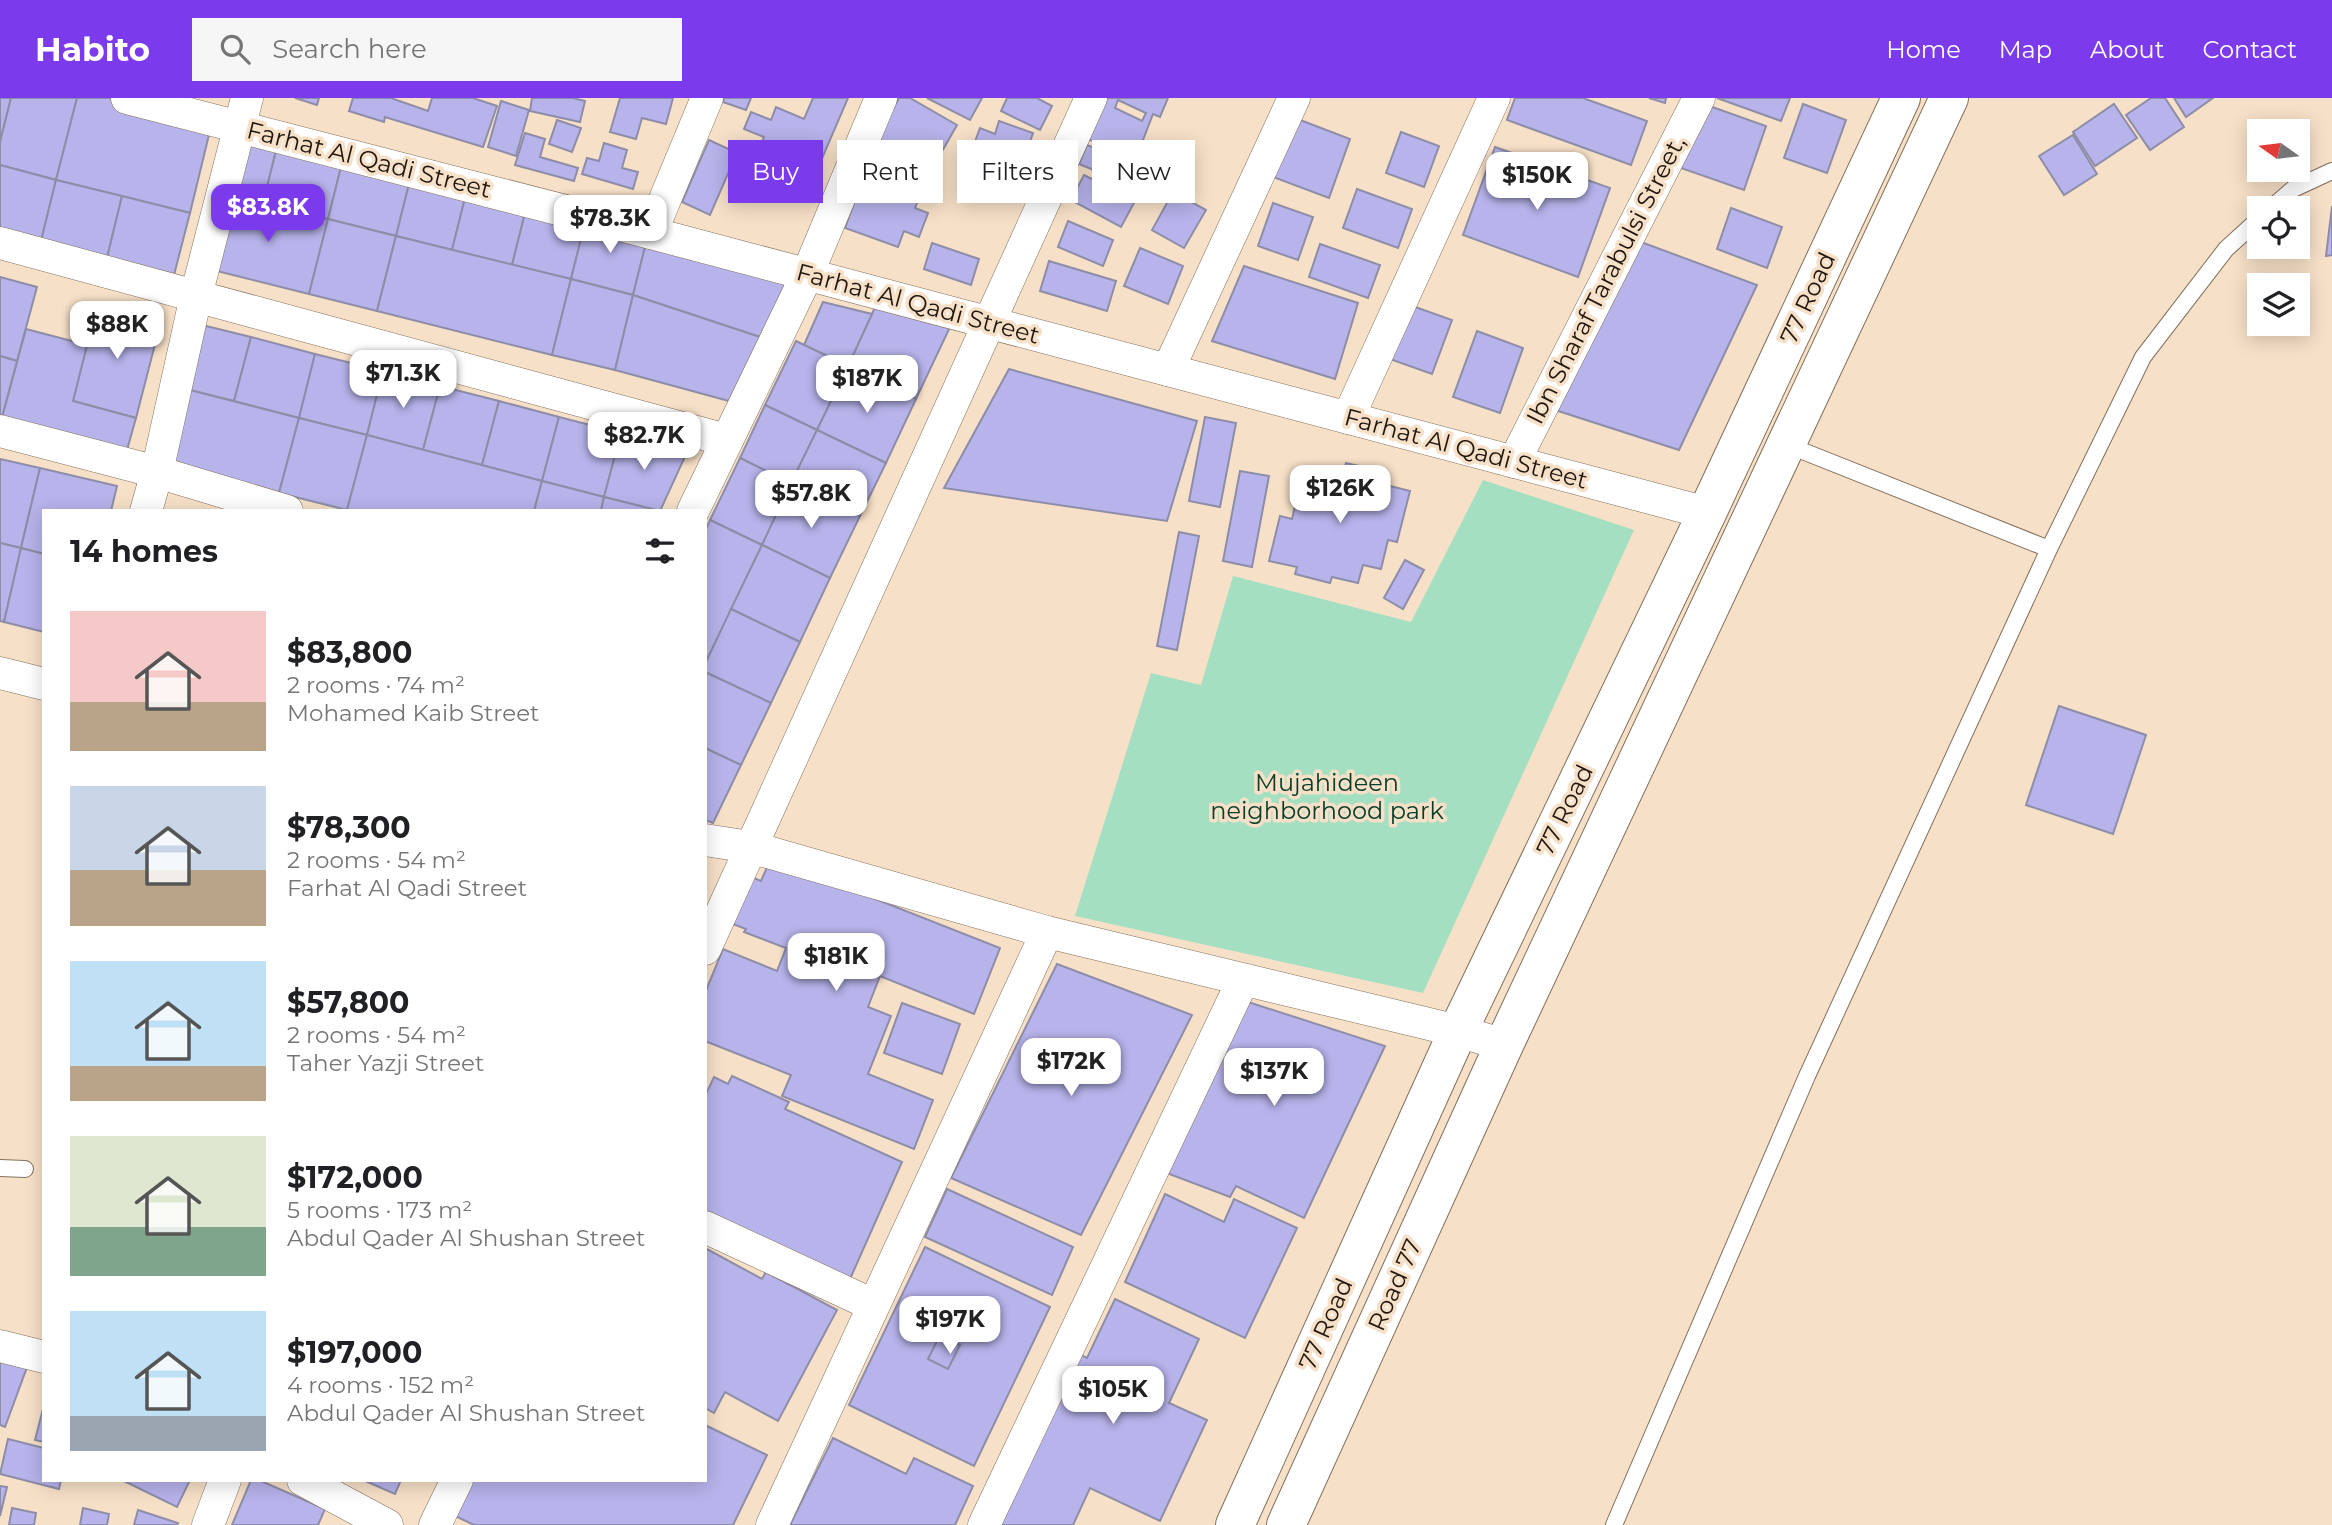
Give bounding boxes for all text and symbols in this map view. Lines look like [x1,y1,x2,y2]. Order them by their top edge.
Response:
search box [192,18,682,81]
text: Habito [35,29,150,69]
icon: search [216,30,254,68]
text: Search here [272,33,427,65]
text: Home [1886,35,1961,64]
text: Map [1999,35,2052,64]
text: About [2090,35,2164,64]
text: Contact [2202,35,2297,64]
street label: Farhat Al Qadi Street [244,115,494,204]
north arrow [2247,119,2310,182]
map controls [2247,119,2310,336]
street label: Ibn Sharaf Tarabulsi Street, [1520,131,1691,429]
chip: Buy [728,140,823,203]
chip: Rent [837,140,943,203]
chip: Filters [957,140,1078,203]
chip: New [1092,140,1195,203]
pin: $150K [1488,152,1586,212]
text: $150K [1502,161,1572,189]
pin: $83.8K [211,184,325,244]
text: $83.8K [227,193,309,221]
pin: $78.3K [553,195,667,255]
button: locate [2247,196,2310,259]
text: $78.3K [570,204,650,232]
street label: 77 Road [1774,248,1841,348]
street label: Farhat Al Qadi Street [793,257,1043,350]
button: layers [2247,273,2310,336]
pin: $88K [76,302,158,361]
text: $88K [86,310,148,338]
pin: $71.3K [346,350,460,410]
pin: $187K [818,356,916,415]
text: $71.3K [366,359,440,387]
text: $187K [832,364,902,392]
street label: Farhat Al Qadi Street [1341,402,1591,495]
pin: $82.7K [587,412,701,472]
text: $82.7K [604,421,684,449]
pin: $126K [1291,466,1389,525]
pin: $57.8K [754,470,868,530]
text: $126K [1306,474,1374,502]
text: $57.8K [771,479,851,507]
icon: filters [641,532,679,570]
text: 14 homes [70,533,218,570]
text: $83,800 [287,634,412,671]
icon: home [126,639,210,723]
text: 2 rooms · 74 m² [287,671,465,699]
text: Mohamed Kaib Street [287,699,539,727]
street label: 77 Road [1530,760,1599,860]
park label: Mujahideen neighborhood park [1210,768,1444,825]
text: $78,300 [287,809,411,846]
icon: home [126,814,210,898]
text: 2 rooms · 54 m² [287,846,466,874]
text: Farhat Al Qadi Street [287,874,527,902]
pin: $181K [787,934,885,993]
text: $181K [804,942,868,970]
text: $57,800 [287,984,409,1021]
icon: home [126,989,210,1073]
text: 2 rooms · 54 m² [287,1021,466,1049]
pin: $172K [1022,1038,1120,1098]
text: $172K [1037,1047,1105,1075]
pin: $137K [1225,1048,1323,1108]
text: Taher Yazji Street [287,1049,484,1077]
text: $137K [1240,1057,1308,1085]
text: $172,000 [287,1159,423,1196]
icon: home [126,1164,210,1248]
text: 5 rooms · 173 m² [287,1196,472,1224]
text: Abdul Qader Al Shushan Street [287,1224,645,1252]
street label: Road 77 [1362,1234,1428,1335]
street label: 77 Road [1293,1273,1359,1374]
pin: $197K [901,1296,999,1356]
text: $197K [915,1305,985,1333]
text: $197,000 [287,1334,422,1371]
icon: home [126,1339,210,1423]
pin: $105K [1064,1366,1162,1426]
text: 4 rooms · 152 m² [287,1371,474,1399]
text: $105K [1078,1375,1148,1403]
text: Abdul Qader Al Shushan Street [287,1399,645,1427]

